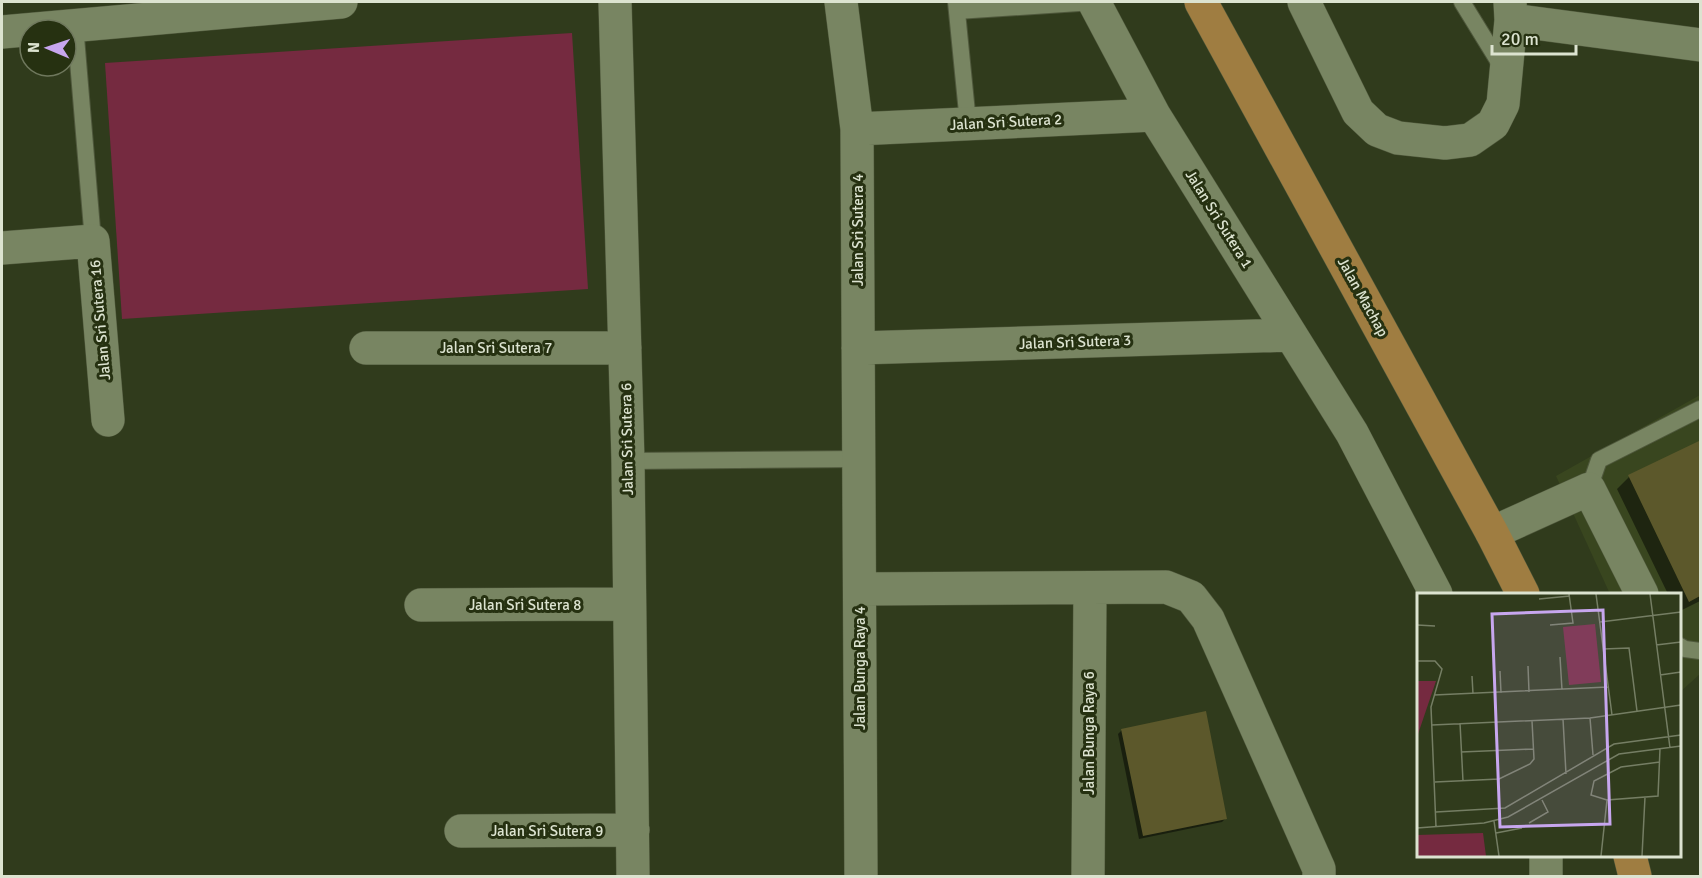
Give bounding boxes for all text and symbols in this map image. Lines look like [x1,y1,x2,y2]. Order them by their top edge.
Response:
north arrow [18,18,78,78]
scale bar [1492,18,1576,56]
text: 20 m [1501,28,1539,50]
text: N [24,42,44,53]
street label: Jalan Sri Sutera 2 [949,110,1063,134]
street label: Jalan Sri Sutera 1 [1182,167,1256,271]
street label: Jalan Sri Sutera 4 [849,174,867,286]
street label: Jalan Machap [1334,254,1392,340]
street label: Jalan Sri Sutera 16 [86,259,114,381]
street label: Jalan Sri Sutera 3 [1018,331,1132,353]
street label: Jalan Sri Sutera 7 [440,339,552,357]
street label: Jalan Sri Sutera 6 [617,383,637,495]
inset map [1417,593,1681,857]
street label: Jalan Sri Sutera 8 [469,596,581,614]
street label: Jalan Bunga Raya 4 [851,606,869,730]
street label: Jalan Bunga Raya 6 [1080,671,1098,795]
street label: Jalan Sri Sutera 9 [491,822,603,840]

